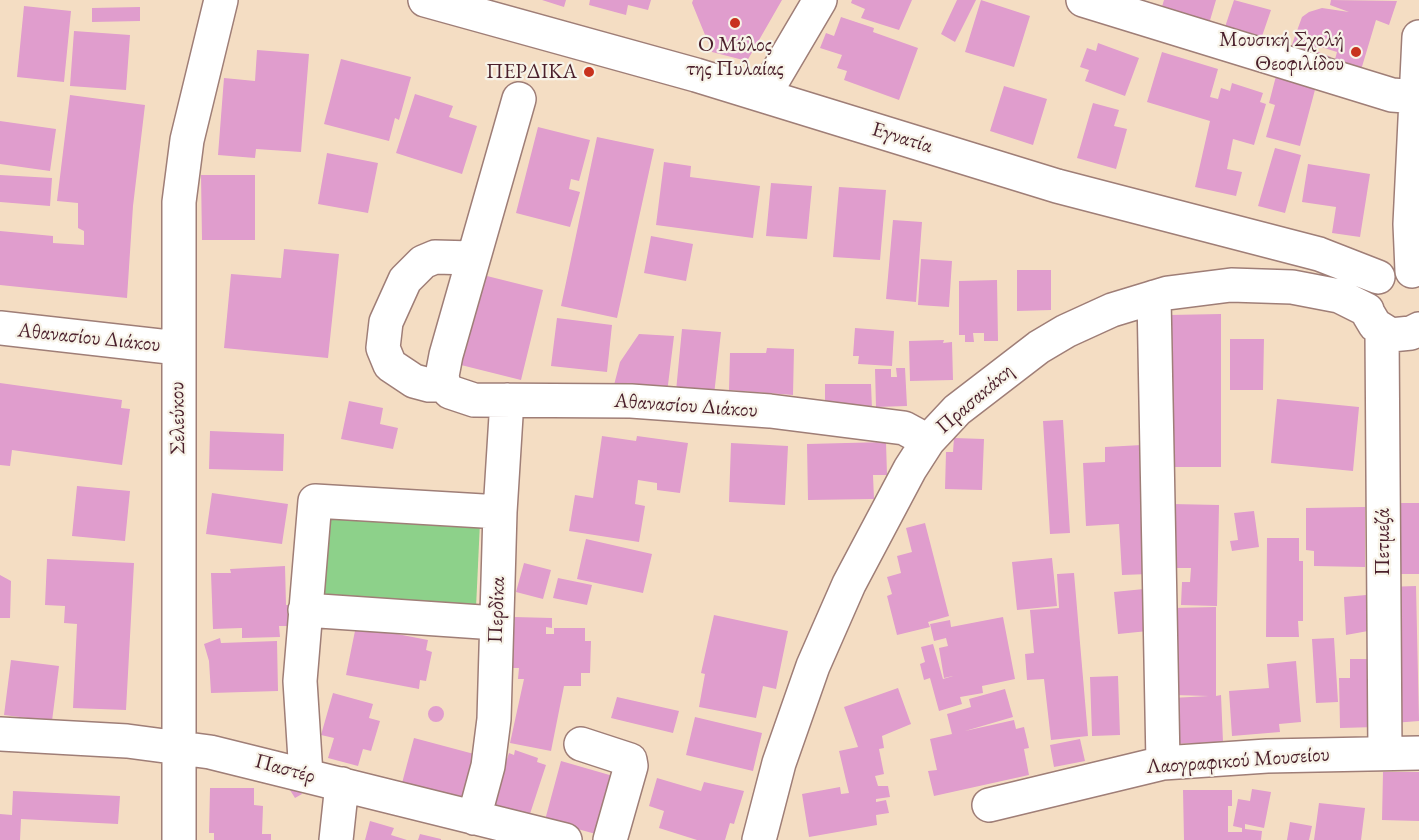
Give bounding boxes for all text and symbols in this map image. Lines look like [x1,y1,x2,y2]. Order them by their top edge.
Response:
marker: Ο Μύλος της Πυλαίας [728,16,742,30]
place label: Μουσική Σχολή Θεοφιλίδου [1219,27,1344,77]
place label: Ο Μύλος της Πυλαίας [686,32,784,82]
marker: Μουσική Σχολή Θεοφιλίδου [1349,45,1363,59]
place label: ΠΕΡΔΙΚΑ [486,59,577,85]
marker: ΠΕΡΔΙΚΑ [582,65,596,79]
street label: Εγνατία [869,117,935,159]
street label: Αθανασίου Διάκου [16,318,162,358]
street label: Πρασακάκη [931,359,1019,439]
street label: Σελεύκου [165,381,191,455]
street label: Αθανασίου Διάκου [613,388,759,424]
street label: Πετμεζά [1370,508,1396,576]
street label: Περδίκα [483,576,511,644]
street label: Λαογραφικού Μουσείου [1145,742,1331,780]
street label: Παστέρ [252,749,318,789]

